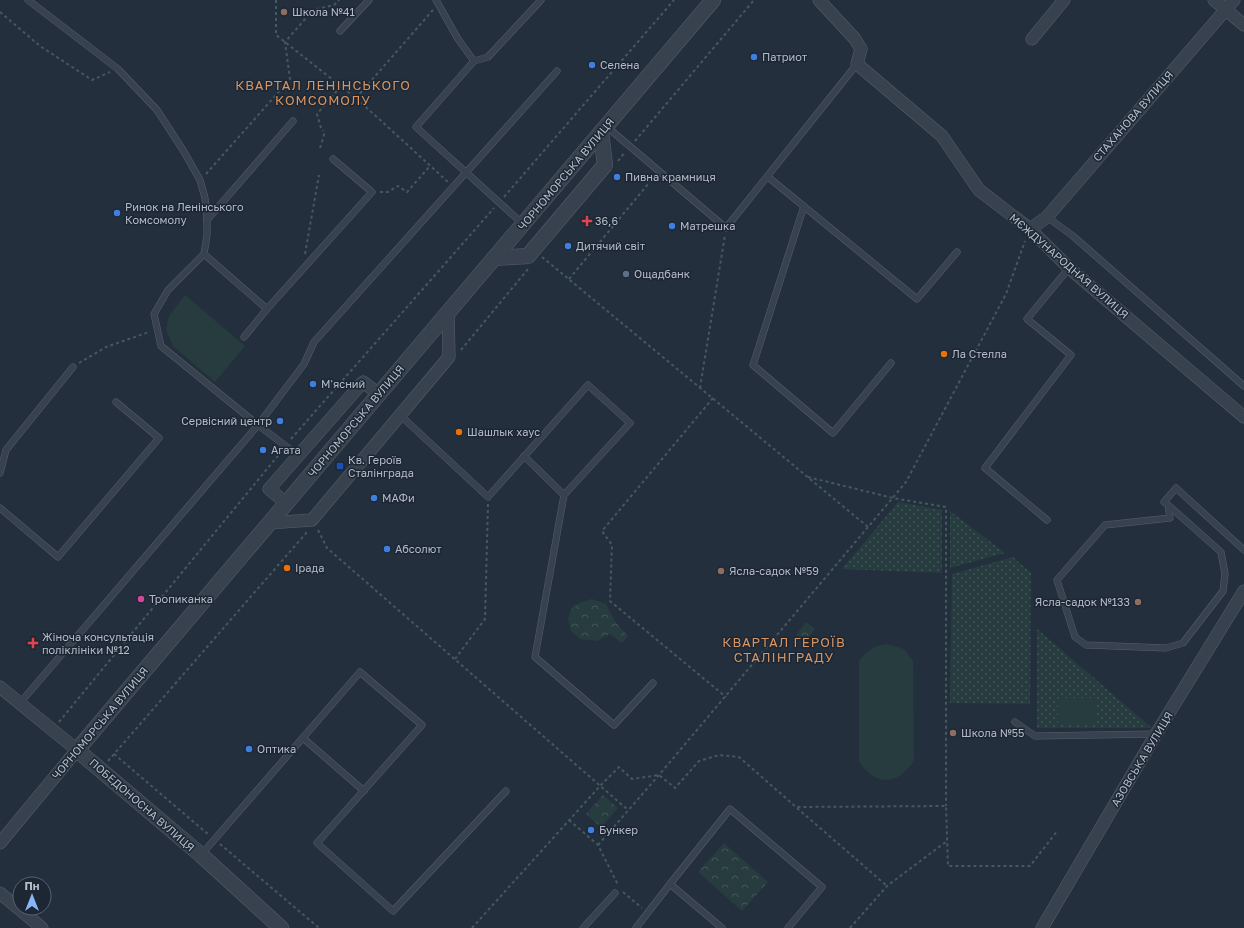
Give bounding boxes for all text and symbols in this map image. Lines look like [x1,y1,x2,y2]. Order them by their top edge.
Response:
place label: Школа №41 [292,5,355,18]
marker: Школа №41 [279,7,289,17]
place label: Патриот [762,50,808,63]
marker: Патриот [749,52,759,62]
place label: Селена [600,58,640,71]
marker: Селена [587,60,597,70]
street label: СТАХАНОВА ВУЛИЦЯ [1090,68,1175,163]
district label: КВАРТАЛ ЛЕНІНСЬКОГО КОМСОМОЛУ [235,77,411,108]
street label: ЧОРНОМОРСЬКА ВУЛИЦЯ [515,115,616,233]
place label: Пивна крамниця [625,170,716,183]
marker: Пивна крамниця [612,172,622,182]
place label: Ринок на Ленінського Комсомолу [125,200,244,226]
marker: Ринок на Ленінського Комсомолу [112,208,122,218]
street label: МЄЖДУНАРОДНАЯ ВУЛИЦЯ [1007,210,1131,321]
place label: 36,6 [595,214,618,227]
marker: 36,6 [582,216,592,226]
place label: Матрешка [680,219,735,232]
marker: Матрешка [667,221,677,231]
place label: Дитячий світ [576,239,646,252]
marker: Дитячий світ [563,241,573,251]
place label: Ощадбанк [634,267,691,280]
marker: Ощадбанк [621,269,631,279]
place label: Ла Стелла [952,347,1007,360]
marker: Ла Стелла [939,349,949,359]
street label: ЧОРНОМОРСЬКА ВУЛИЦЯ [305,362,406,480]
place label: М'ясний [321,377,365,390]
marker: М'ясний [308,379,318,389]
place label: Сервісний центр [181,414,272,427]
marker: Сервісний центр [275,416,285,426]
place label: Шашлык хаус [467,425,540,438]
marker: Шашлык хаус [454,427,464,437]
place label: Агата [271,443,301,456]
marker: Агата [258,445,268,455]
place label: Кв. Героїв Сталінграда [348,453,414,479]
marker: Кв. Героїв Сталінграда [335,461,345,471]
place label: МАФи [382,491,415,504]
marker: МАФи [369,493,379,503]
place label: Абсолют [395,542,442,555]
marker: Абсолют [382,544,392,554]
place label: Ірада [295,561,324,574]
marker: Ірада [282,563,292,573]
place label: Ясла-садок №59 [729,564,819,577]
marker: Ясла-садок №59 [716,566,726,576]
place label: Тропиканка [149,592,213,605]
marker: Тропиканка [136,594,146,604]
place label: Ясла-садок №133 [1035,595,1130,608]
marker: Ясла-садок №133 [1133,597,1143,607]
place label: Жіноча консультація поліклініки №12 [42,630,154,656]
district label: КВАРТАЛ ГЕРОЇВ СТАЛІНГРАДУ [722,634,846,665]
marker: Жіноча консультація поліклініки №12 [27,637,39,649]
street label: ЧОРНОМОРСЬКА ВУЛИЦЯ [49,664,150,782]
street label: АЗОВСЬКА ВУЛИЦЯ [1108,709,1175,808]
place label: Школа №55 [961,726,1024,739]
marker: Школа №55 [948,728,958,738]
place label: Оптика [257,742,296,755]
marker: Оптика [244,744,254,754]
street label: ПОБЕДОНОСНА ВУЛИЦЯ [87,755,197,854]
place label: Бункер [599,823,638,836]
marker: Бункер [586,825,596,835]
north arrow [12,876,52,916]
text: Пн [25,879,40,892]

